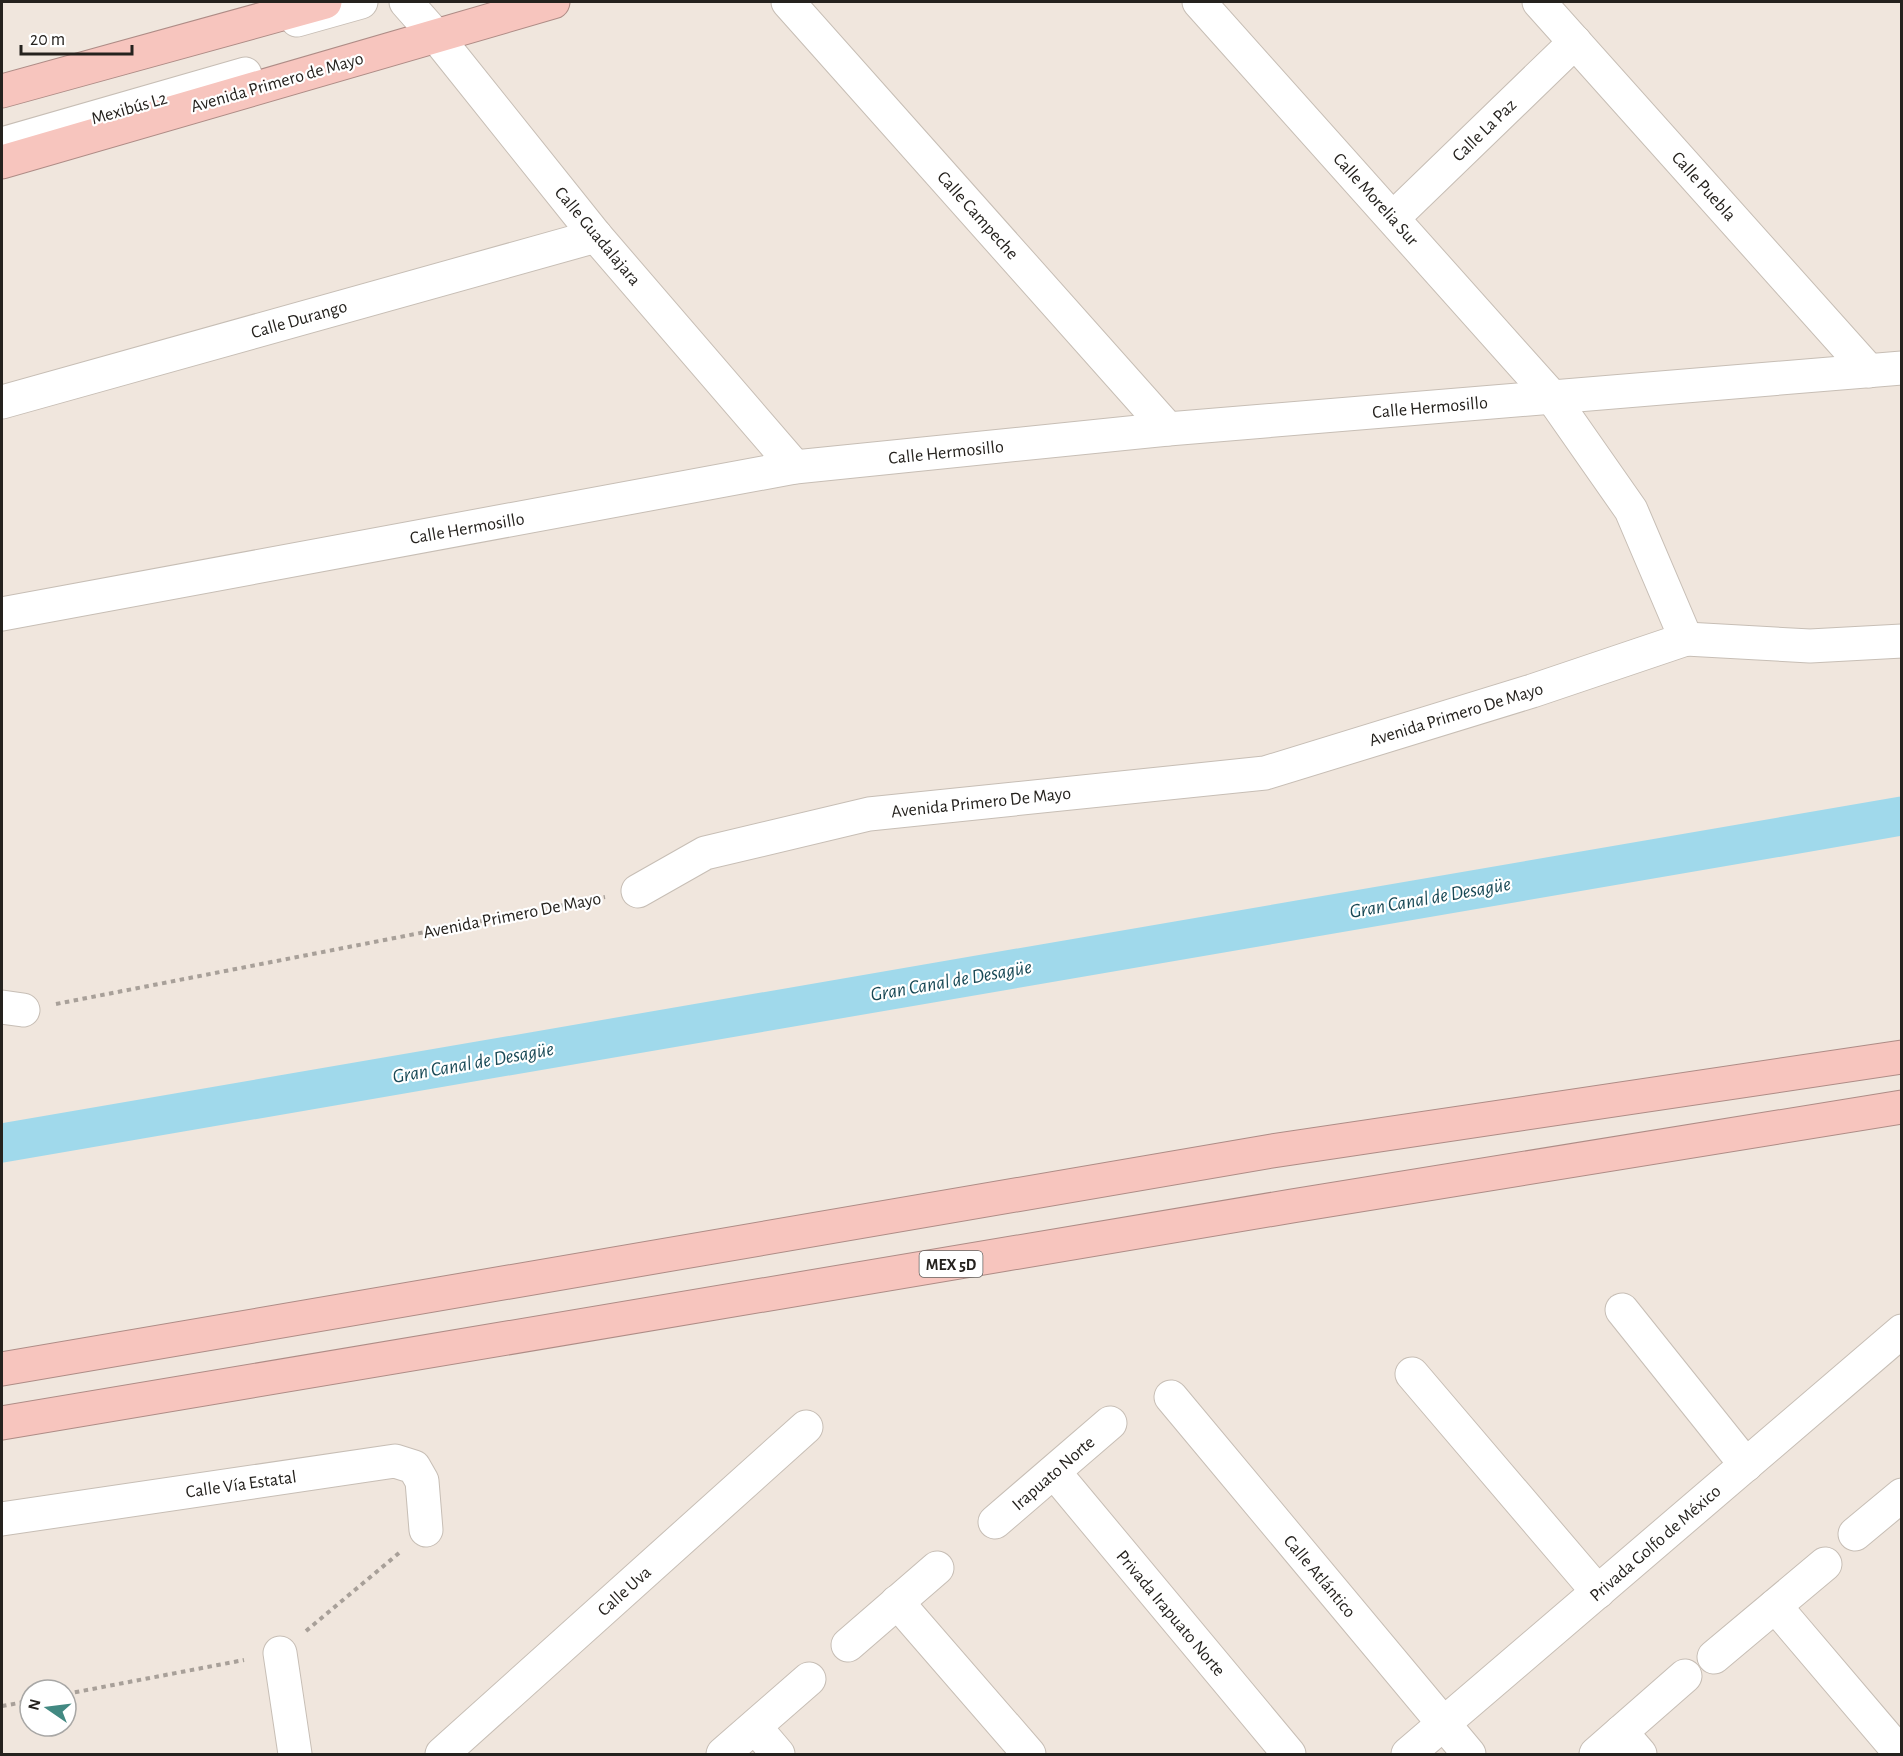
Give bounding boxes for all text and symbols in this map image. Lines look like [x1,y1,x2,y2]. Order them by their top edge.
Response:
scale bar [21,18,132,56]
text: 20 m [30,31,65,49]
street label: Avenida Primero de Mayo [189,50,366,116]
street label: Mexibús L2 [89,90,169,128]
street label: Calle La Paz [1449,96,1520,165]
street label: Calle Puebla [1668,149,1739,225]
street label: Calle Morelia Sur [1329,150,1421,250]
street label: Calle Campeche [933,168,1021,263]
street label: Calle Guadalajara [551,184,644,290]
street label: Calle Durango [249,298,350,342]
street label: Calle Hermosillo [1372,394,1489,422]
street label: Calle Hermosillo [888,438,1005,468]
street label: Calle Hermosillo [409,510,526,548]
street label: Avenida Primero De Mayo [1367,680,1546,750]
street label: Avenida Primero De Mayo [890,785,1072,821]
water label: Gran Canal de Desagüe [1348,874,1513,922]
street label: Avenida Primero De Mayo [422,890,603,942]
water label: Gran Canal de Desagüe [869,957,1034,1005]
water label: Gran Canal de Desagüe [391,1039,556,1087]
road number: MEX 5D [920,1251,982,1277]
street label: Irapuato Norte [1009,1433,1098,1514]
street label: Calle Vía Estatal [185,1468,298,1502]
street label: Privada Golfo de México [1587,1482,1725,1605]
street label: Calle Atlántico [1280,1532,1359,1621]
street label: Privada Irapuato Norte [1112,1547,1228,1680]
street label: Calle Uva [595,1563,655,1620]
north arrow [18,1678,78,1738]
text: N [25,1697,44,1712]

